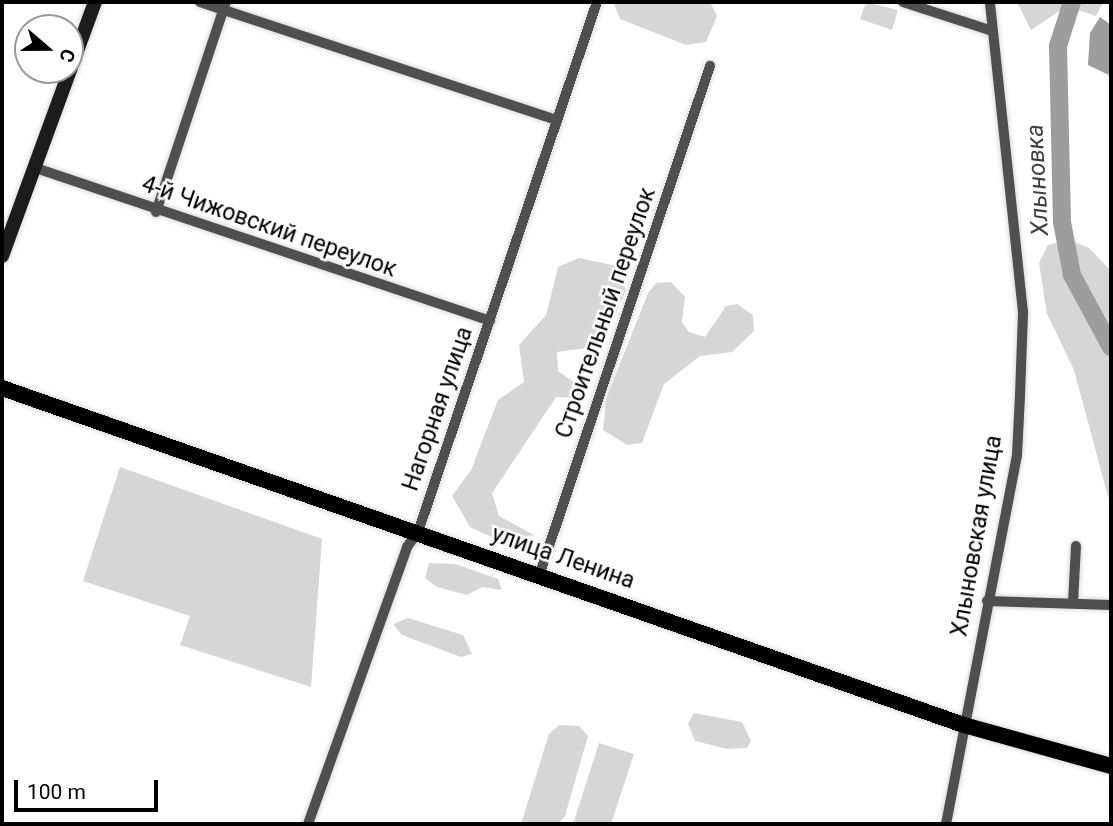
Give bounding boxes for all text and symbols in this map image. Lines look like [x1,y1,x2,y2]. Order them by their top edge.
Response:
north arrow [14,14,84,84]
text: С [54,46,80,65]
water label: Хлыновка [1021,123,1055,237]
street label: 4-й Чижовский переулок [138,170,400,284]
street label: Строительный переулок [550,184,662,442]
street label: Нагорная улица [397,323,479,495]
street label: Хлыновская улица [946,433,1008,639]
street label: улица Ленина [488,521,638,595]
scale bar [18,766,161,810]
text: 100 m [27,780,86,804]

